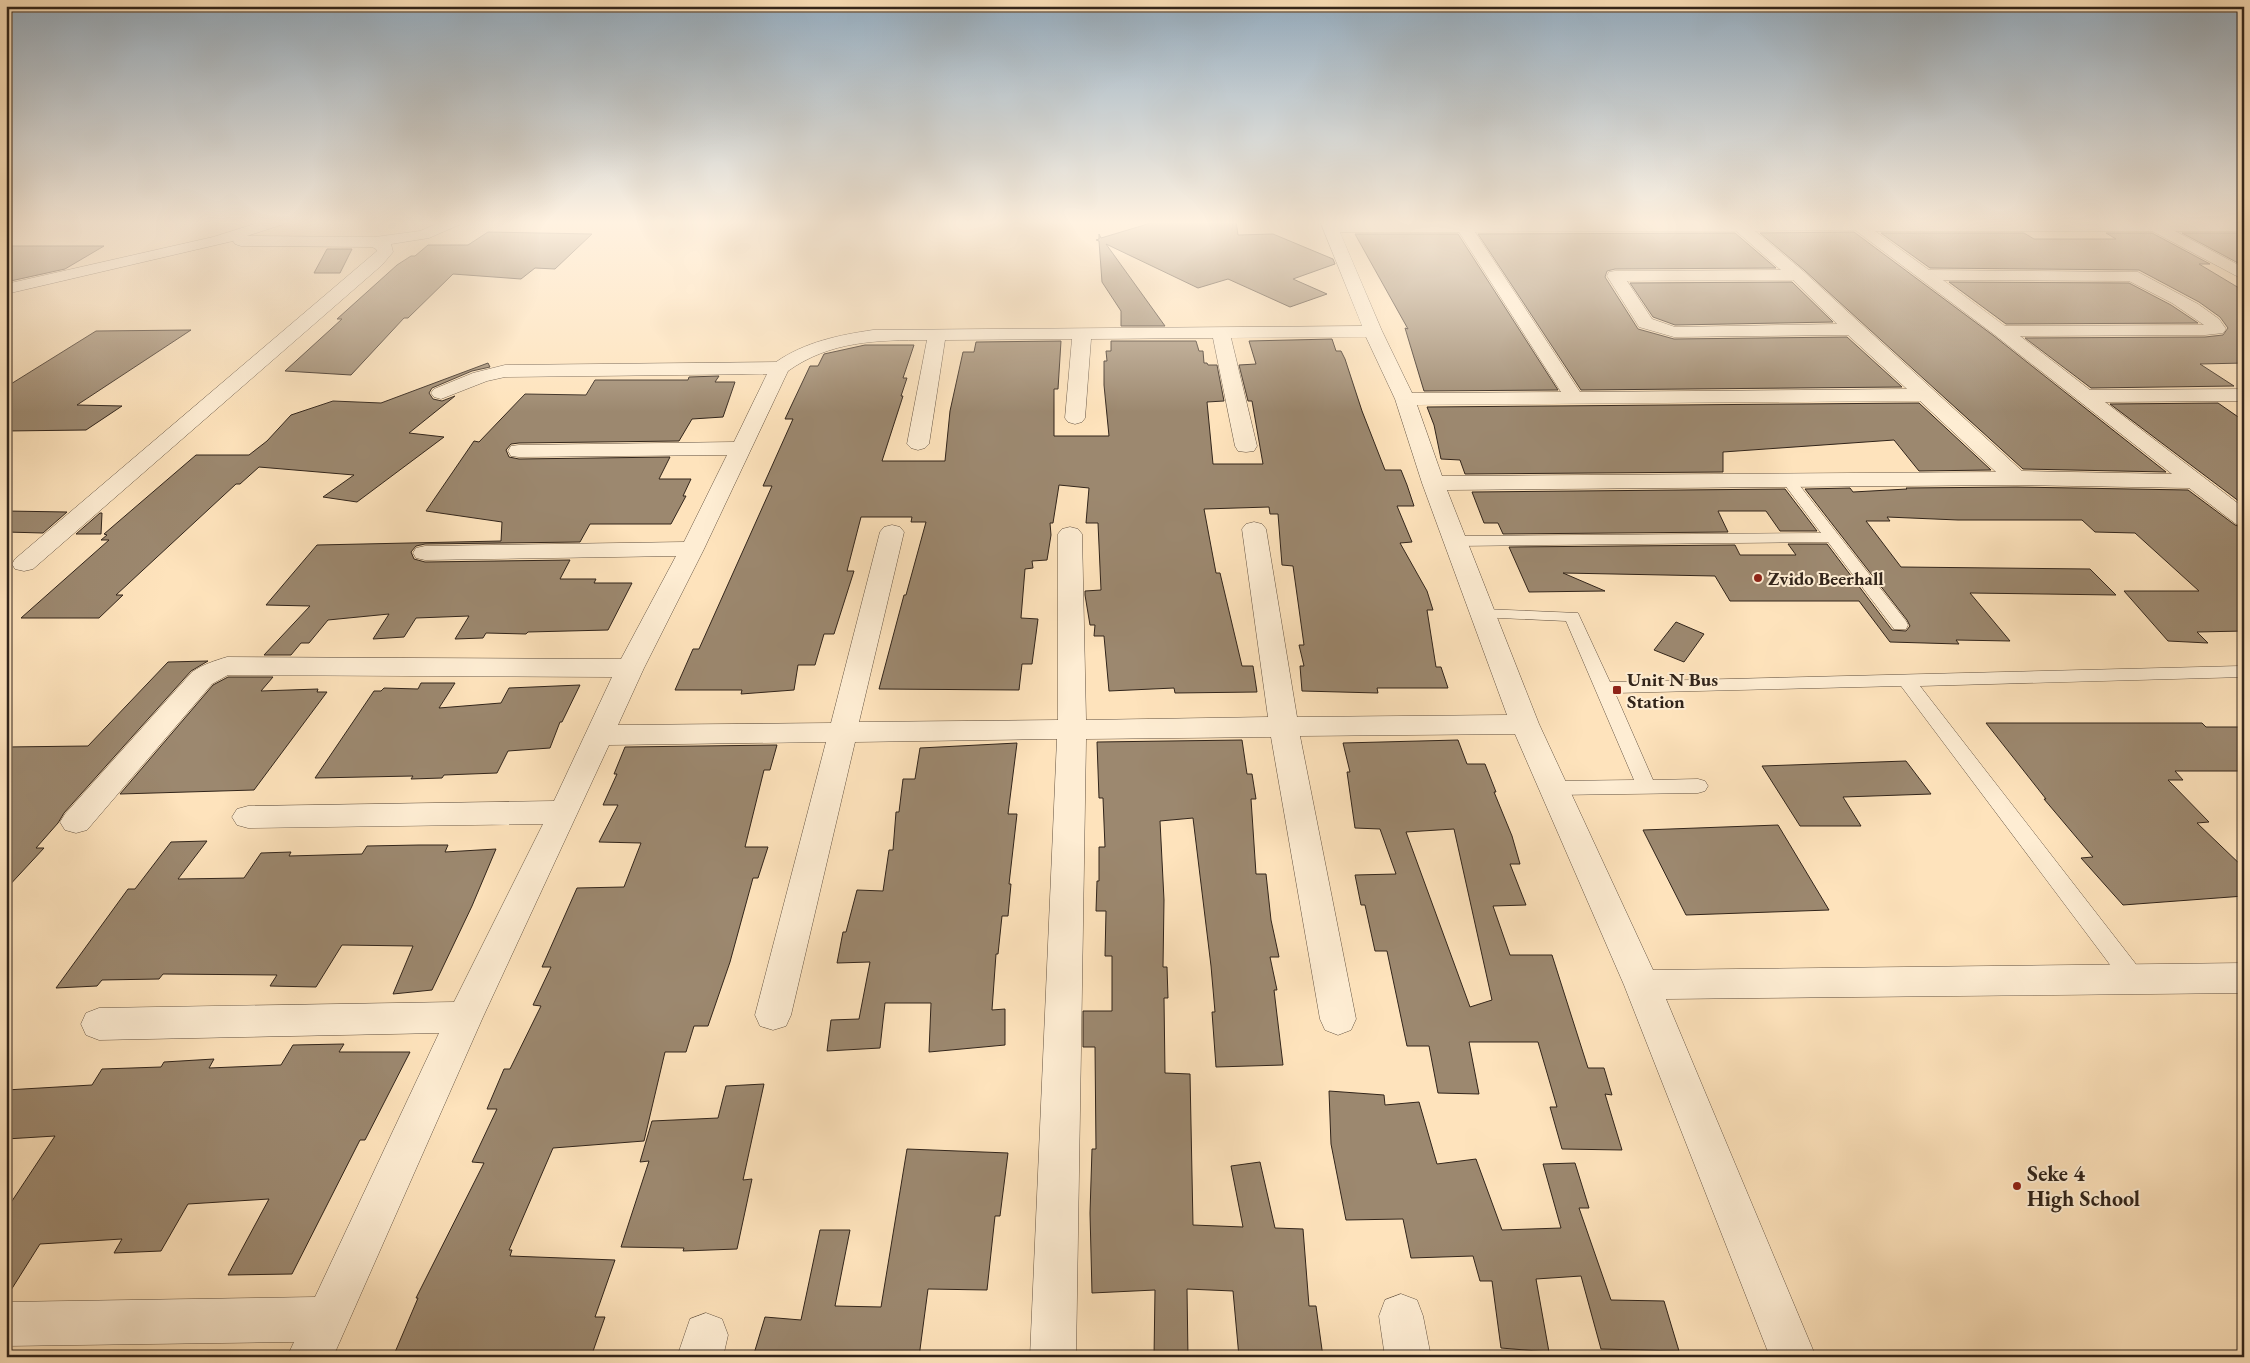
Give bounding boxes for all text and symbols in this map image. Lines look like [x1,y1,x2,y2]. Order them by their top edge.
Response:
place label: Zvido Beerhall [1768,566,1884,591]
marker: Zvido Beerhall [1752,572,1764,584]
place label: Unit N Bus Station [1627,667,1718,714]
marker: Unit N Bus Station [1611,684,1623,696]
place label: Seke 4 High School [2027,1159,2140,1213]
marker: Seke 4 High School [2011,1180,2023,1192]

